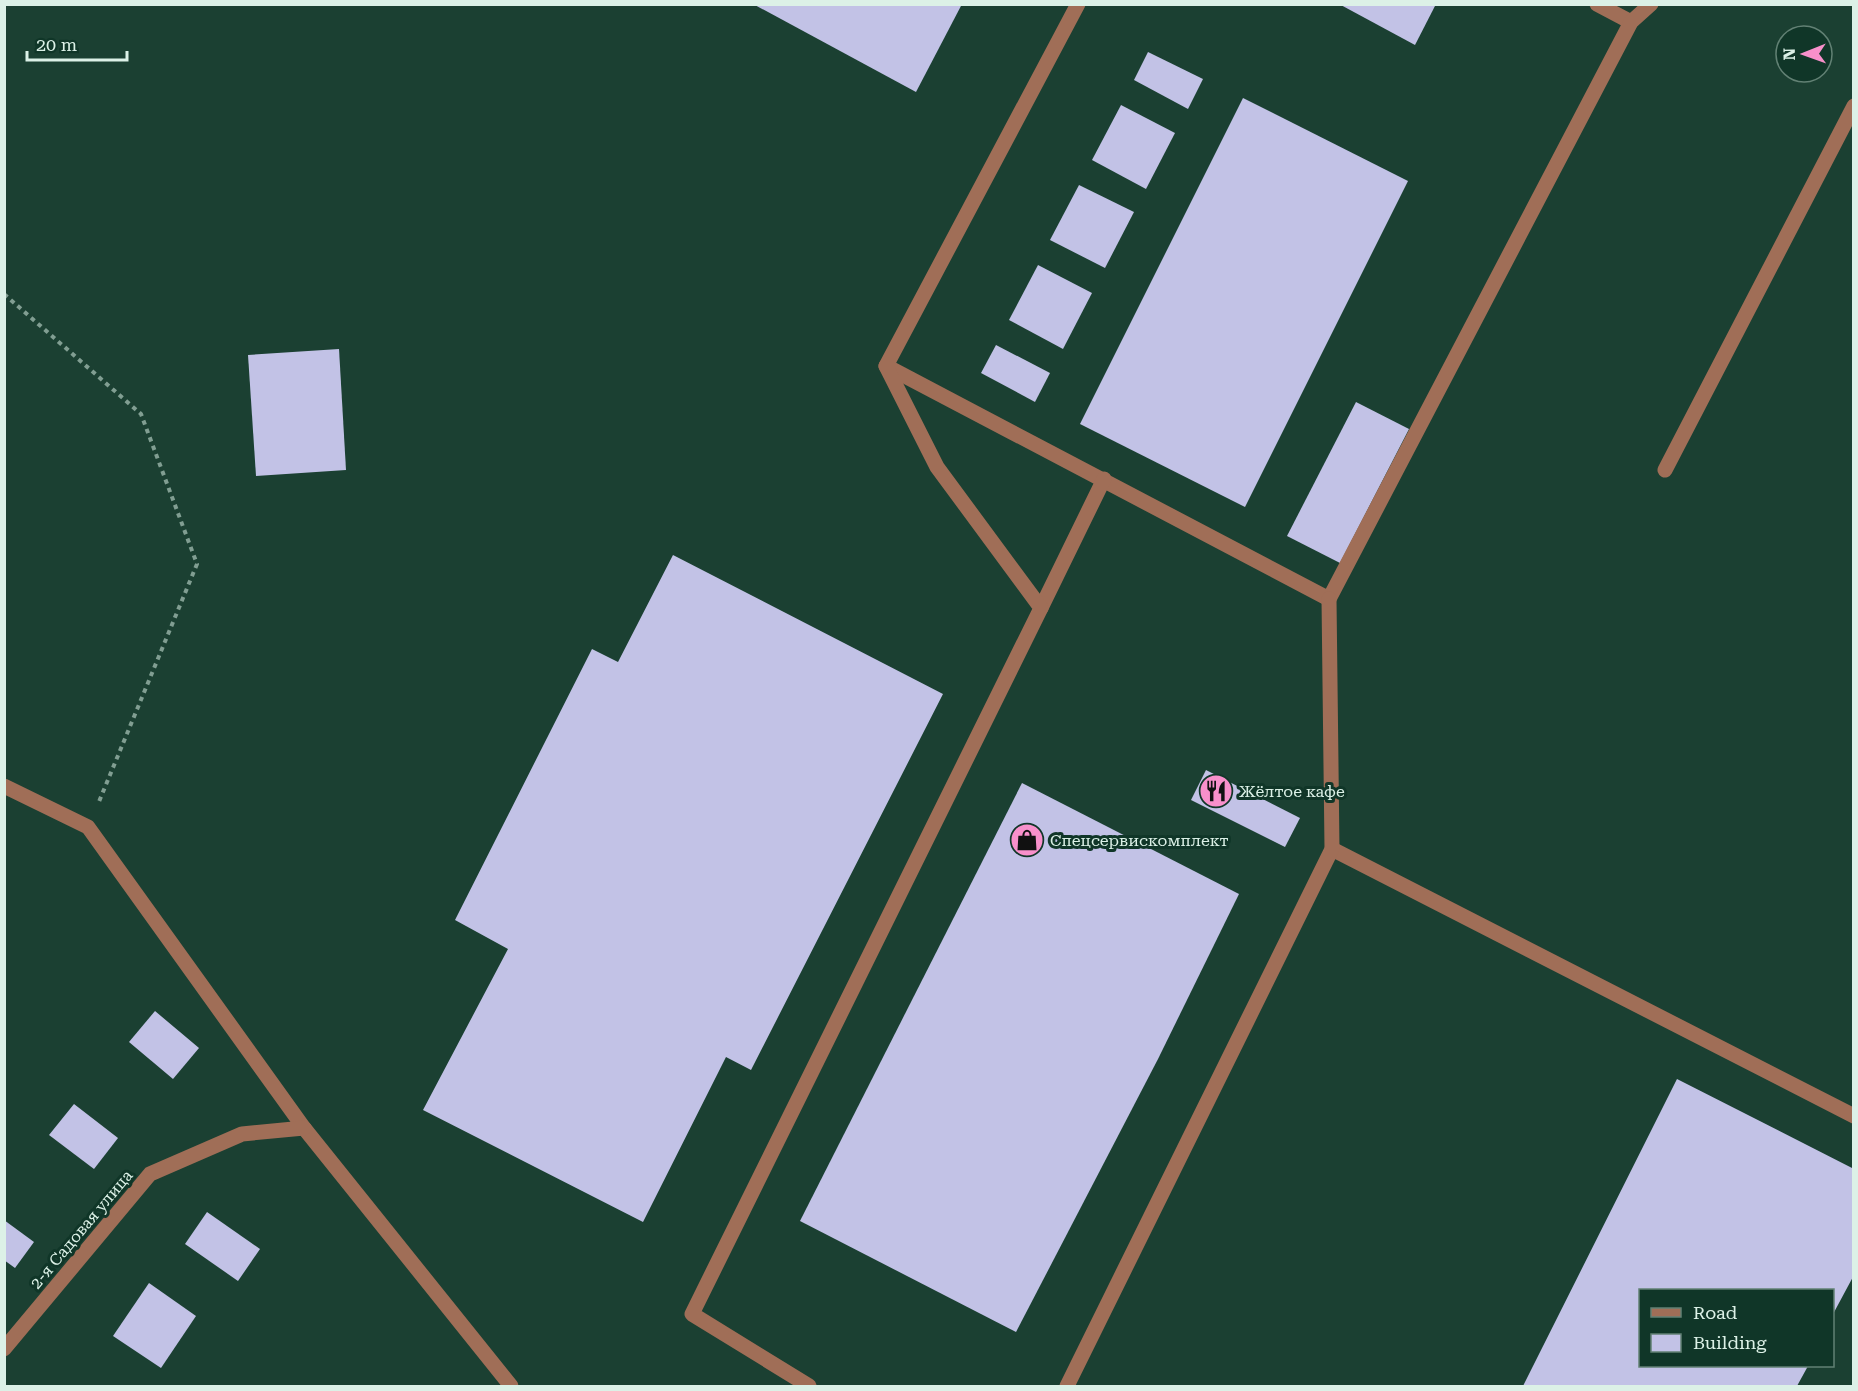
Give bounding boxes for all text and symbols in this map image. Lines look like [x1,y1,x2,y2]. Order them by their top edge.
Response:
scale bar [27,24,128,62]
north arrow [1774,24,1834,84]
text: 20 m [36,34,77,55]
text: N [1780,48,1799,61]
restaurant icon: Жёлтое кафе [1198,773,1234,809]
place label: Жёлтое кафе [1239,782,1345,801]
shop icon: Спецсервискомплект [1009,822,1045,858]
place label: Спецсервискомплект [1050,831,1229,850]
street label: 2-я Садовая улица [26,1166,137,1293]
legend [1639,1289,1834,1367]
text: Road [1693,1302,1738,1323]
text: Building [1693,1332,1767,1353]

